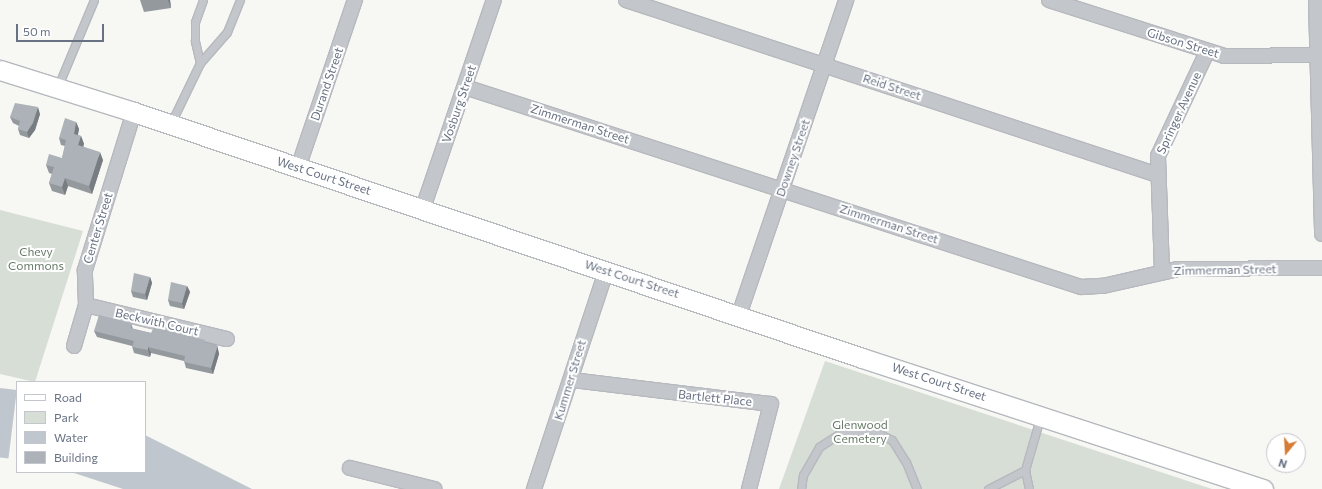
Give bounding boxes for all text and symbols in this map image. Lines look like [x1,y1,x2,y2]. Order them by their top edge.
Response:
scale bar [18,16,106,42]
text: 50 m [23,24,51,38]
street label: Gibson Street [1145,25,1221,61]
street label: Durand Street [308,45,346,123]
street label: Vosburg Street [439,63,479,145]
street label: Springer Avenue [1154,70,1204,156]
street label: Reid Street [861,71,923,103]
street label: Zimmerman Street [529,101,631,147]
street label: Downey Street [773,117,813,199]
street label: West Court Street [275,154,373,198]
street label: Center Street [80,191,116,265]
street label: Zimmerman Street [838,201,940,247]
park label: Chevy Commons [8,245,64,273]
street label: West Court Street [583,257,681,301]
street label: Zimmerman Street [1173,262,1277,278]
street label: Beckwith Court [114,305,200,339]
street label: Kummer Street [551,338,589,422]
street label: West Court Street [890,360,988,404]
legend [16,381,146,473]
street label: Bartlett Place [677,387,753,409]
text: Road [54,390,82,404]
text: Park [54,410,79,424]
park label: Glenwood Cemetery [832,418,888,446]
text: Water [54,430,88,444]
north arrow [1266,433,1306,473]
text: Building [54,450,98,464]
text: N [1277,456,1288,471]

